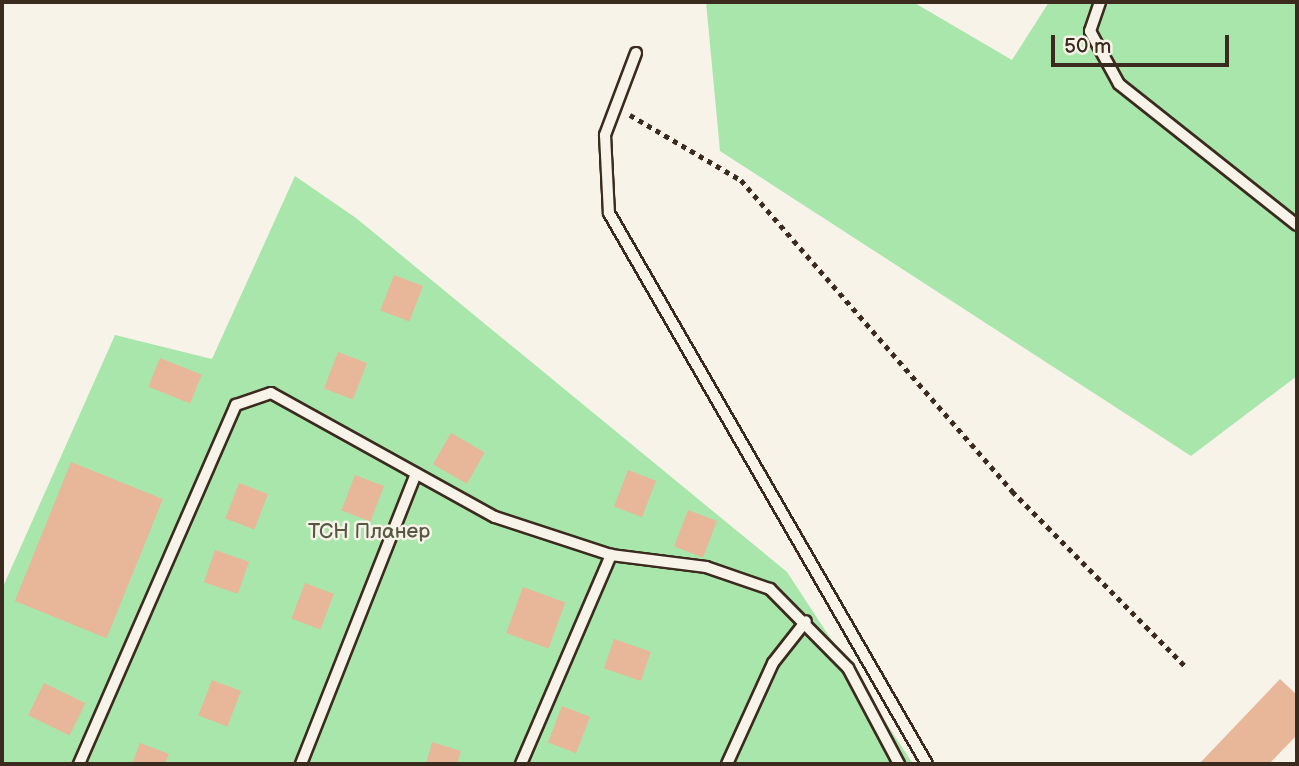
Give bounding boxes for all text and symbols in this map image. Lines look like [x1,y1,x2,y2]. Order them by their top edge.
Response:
scale bar [1054,21,1232,65]
text: 50 m [1064,34,1111,59]
park label: ТСН Планер [308,519,430,545]

